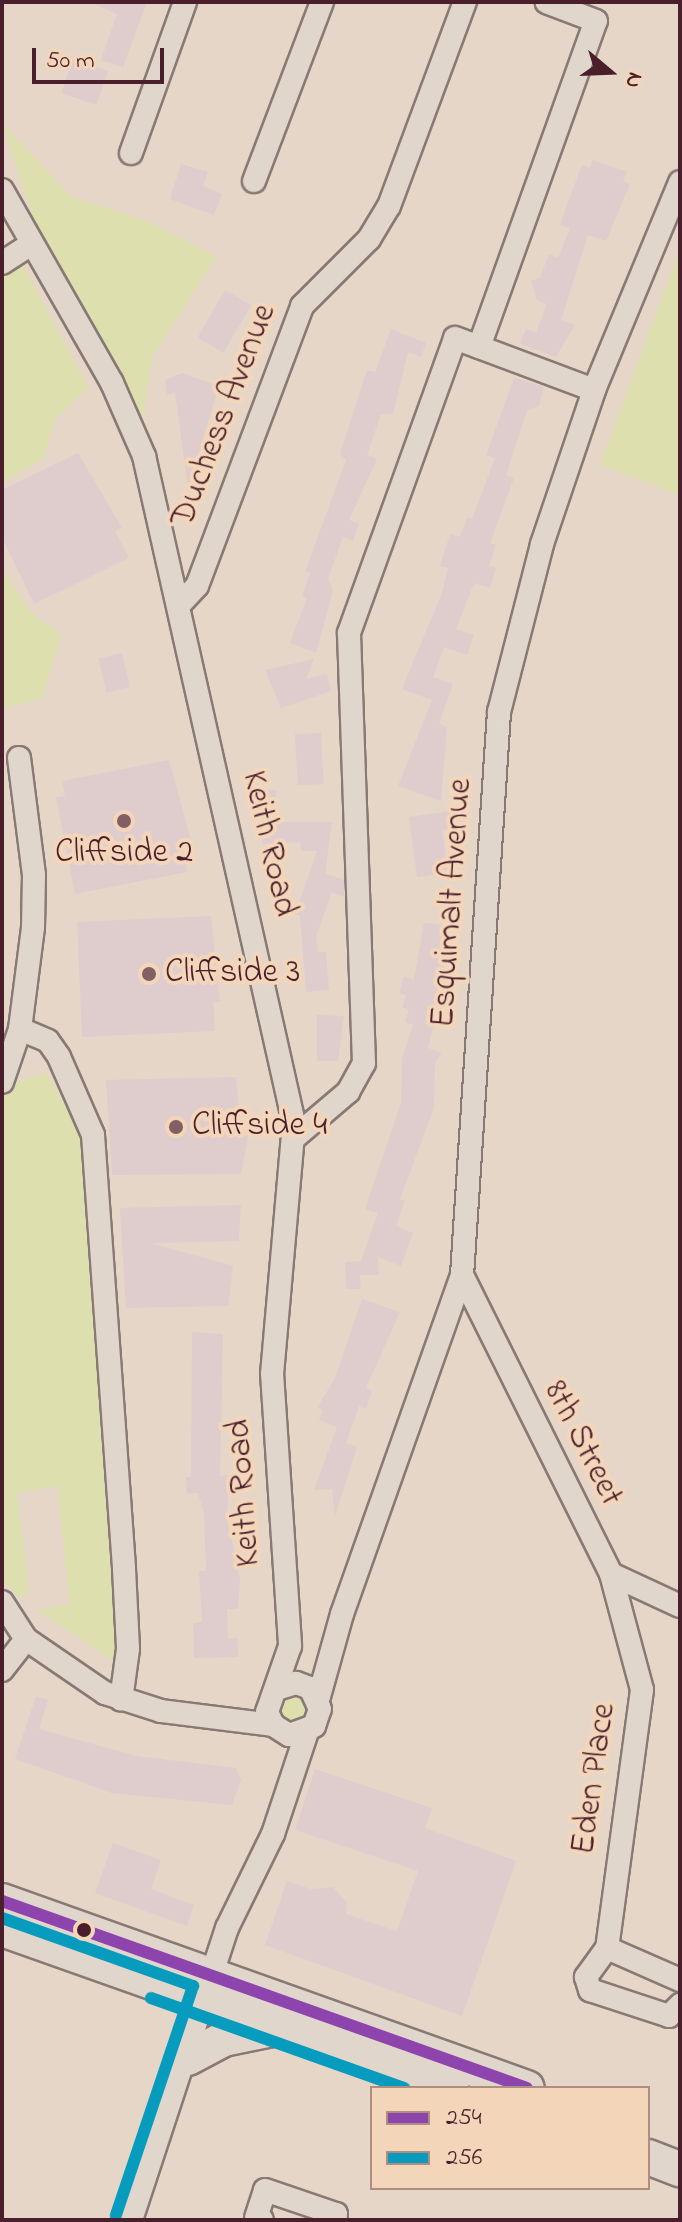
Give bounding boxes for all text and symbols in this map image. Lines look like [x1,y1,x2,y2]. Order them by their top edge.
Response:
scale bar [36,32,168,82]
north arrow [570,32,650,112]
text: 50 m [46,44,95,79]
text: N [615,68,650,92]
street label: Duchess Avenue [164,299,286,533]
street label: Keith Road [231,767,305,921]
street label: Esquimalt Avenue [424,777,482,1029]
marker: Cliffside 2 [115,812,133,830]
place label: Cliffside 2 [55,834,193,874]
place label: Cliffside 3 [165,954,300,994]
marker: Cliffside 3 [140,965,158,983]
place label: Cliffside 4 [192,1107,327,1147]
marker: Cliffside 4 [167,1118,185,1136]
street label: 8th Street [533,1375,631,1513]
street label: Keith Road [219,1418,271,1568]
street label: Eden Place [564,1701,626,1857]
unlabelled marker [76,1922,92,1938]
legend [370,2086,650,2190]
text: 254 [446,2101,482,2136]
text: 256 [446,2141,482,2176]

